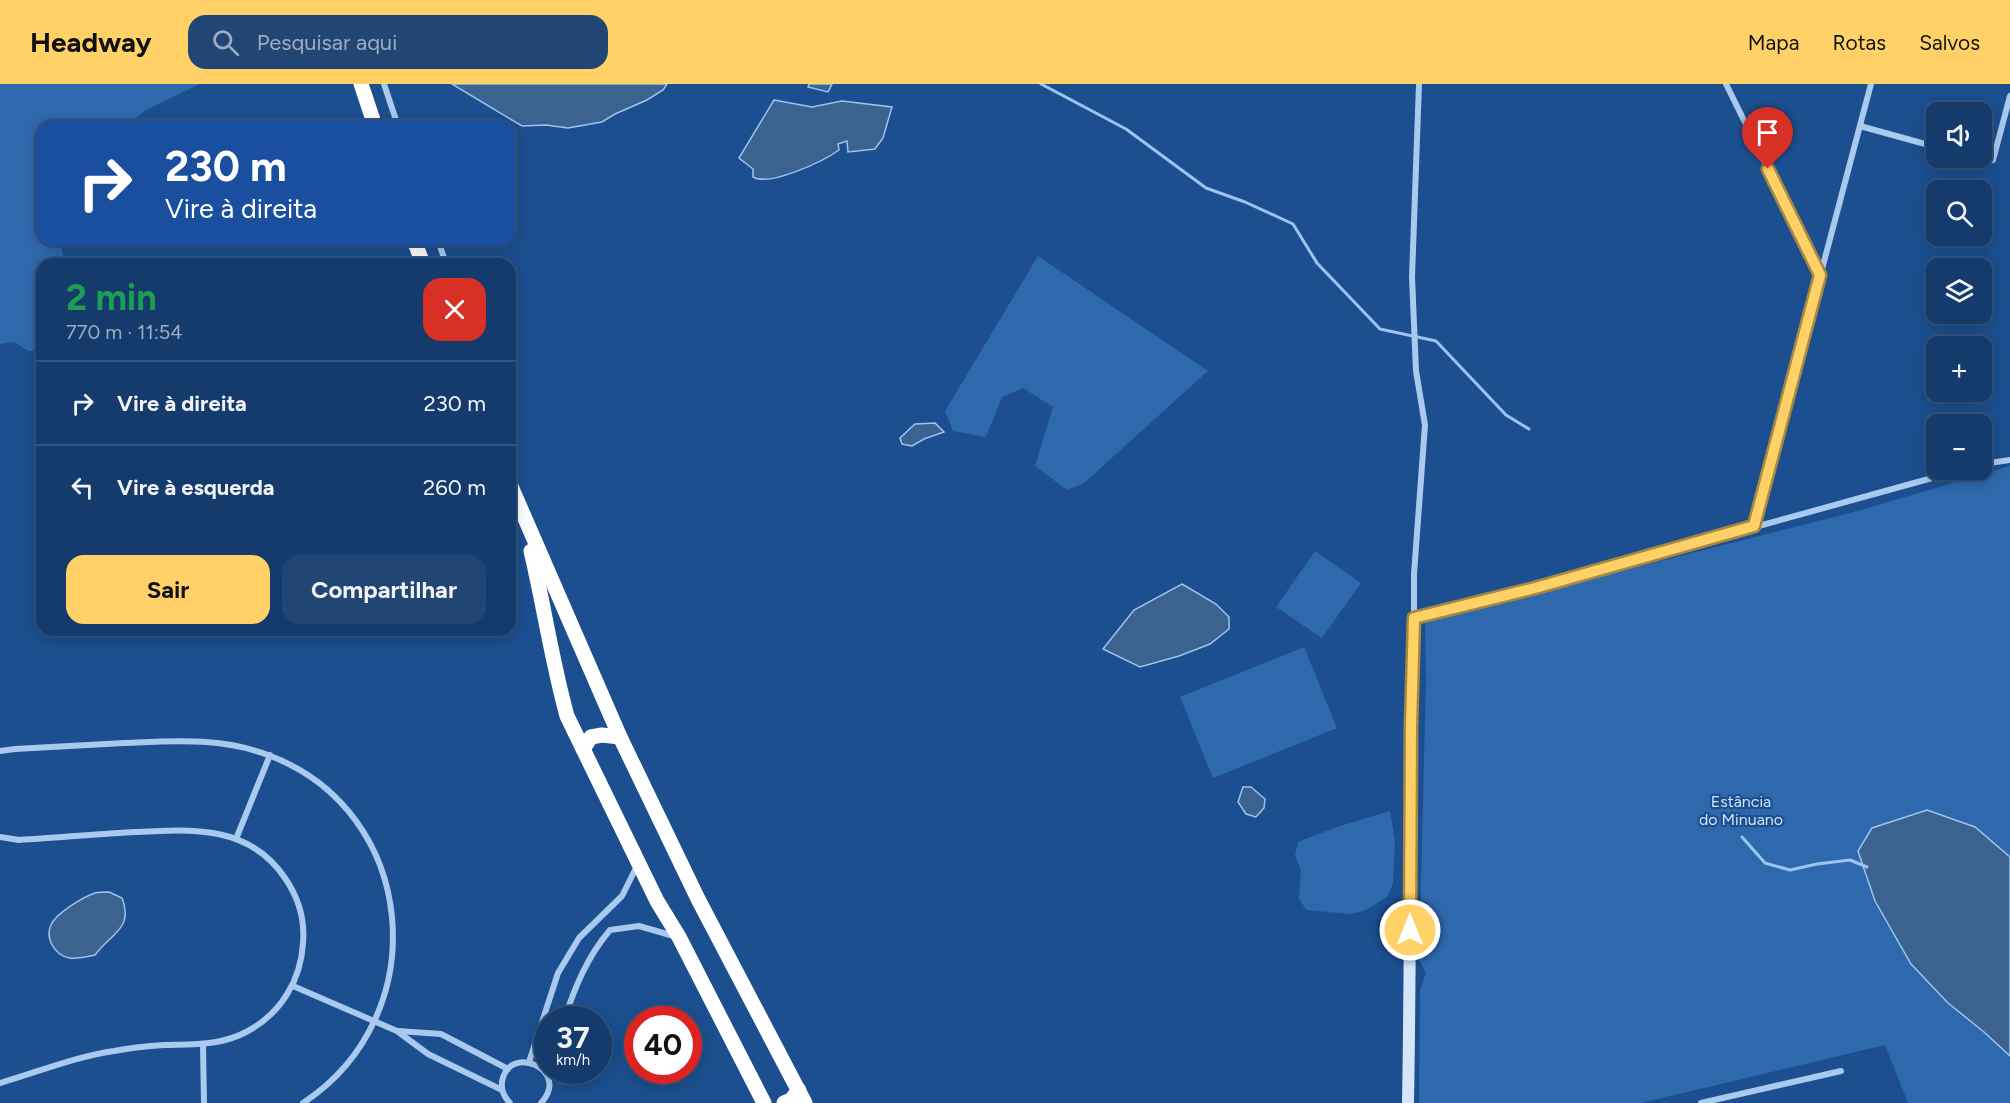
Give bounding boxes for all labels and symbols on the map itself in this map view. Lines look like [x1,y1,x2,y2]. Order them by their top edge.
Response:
pin [1742,107,1793,169]
park label: Estância do Minuano [1699,792,1783,829]
position arrow [1378,898,1442,962]
speed limit sign: 40 [624,1006,702,1084]

